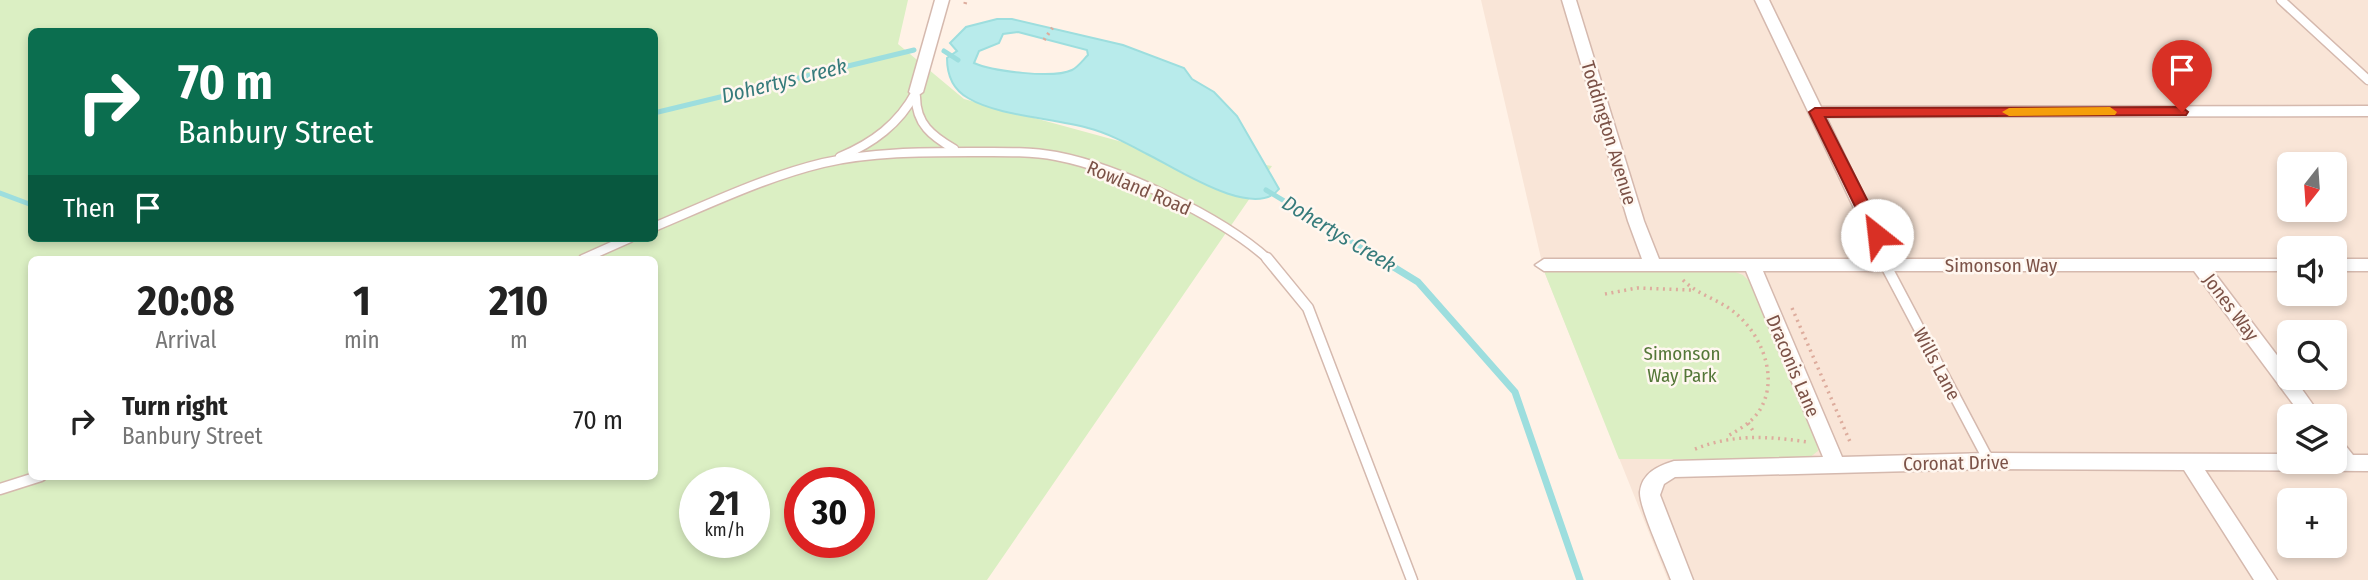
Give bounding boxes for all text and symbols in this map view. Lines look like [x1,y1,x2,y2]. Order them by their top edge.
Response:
pin [2152,40,2212,112]
icon: arrive [2163,51,2201,89]
text: 70 m [178,53,273,112]
water label: Dohertys Creek [719,53,849,109]
icon: right [63,56,154,147]
street label: Toddington Avenue [1576,58,1642,208]
text: Banbury Street [178,113,373,151]
north arrow [2277,152,2347,222]
map controls [2277,152,2347,558]
street label: Rowland Road [1084,156,1194,220]
icon: arrive [129,189,167,227]
water label: Dohertys Creek [1277,190,1401,278]
text: Then [63,193,115,224]
position arrow [1840,198,1914,272]
button: sound [2277,236,2347,306]
street label: Simonson Way [1945,254,2058,277]
street label: Jones Way [2198,269,2264,346]
text: 20:08 [137,276,235,326]
text: 1 [353,276,371,326]
text: 210 [489,276,549,326]
street label: Draconis Lane [1761,312,1825,420]
button: search [2277,320,2347,390]
street label: Wills Lane [1908,324,1966,404]
text: Arrival [156,326,217,354]
text: min [344,326,380,354]
text: m [510,326,528,354]
park label: Simonson Way Park [1644,342,1720,387]
text: Turn right [122,391,228,422]
icon: right [63,402,101,440]
button: layers [2277,404,2347,474]
text: 70 m [573,405,623,436]
text: Banbury Street [122,422,262,450]
street label: Coronat Drive [1903,451,2009,475]
speed limit sign: 30 [784,467,875,558]
text: 21 [709,482,740,524]
button: + [2277,488,2347,558]
text: km/h [704,519,745,541]

